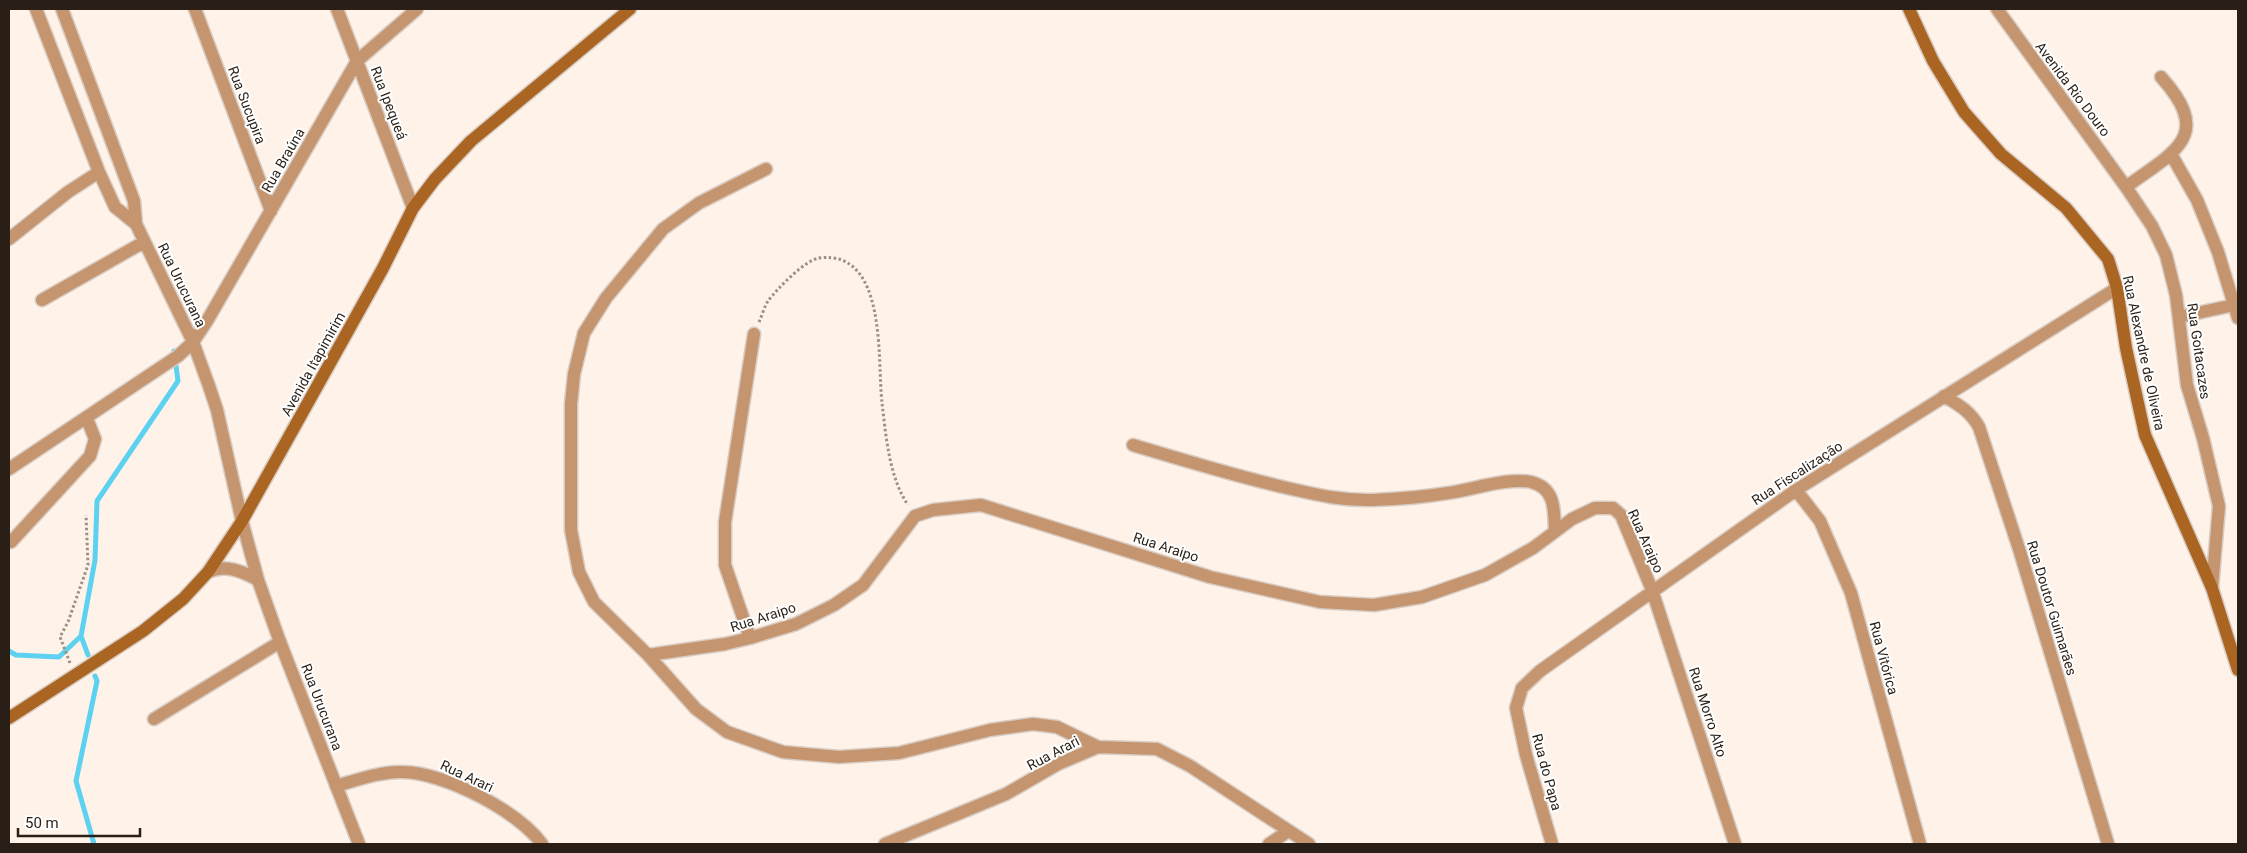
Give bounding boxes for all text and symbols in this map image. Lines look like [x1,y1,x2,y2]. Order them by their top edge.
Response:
street label: Avenida Rio Douro [2032,39,2114,139]
street label: Rua Sucupira [225,64,269,146]
street label: Rua Ipequeá [368,64,410,142]
street label: Rua Braúna [258,125,308,195]
street label: Rua Urucurana [155,240,209,330]
street label: Rua Alexandre de Oliveira [2120,274,2168,432]
street label: Rua Goitacazes [2184,302,2214,400]
street label: Avenida Itapimirim [278,309,348,419]
street label: Rua Fiscalização [1749,438,1845,508]
street label: Rua Araipo [1625,507,1667,575]
street label: Rua Araipo [1131,529,1201,565]
street label: Rua Doutor Guimarães [2024,539,2080,677]
street label: Rua Araipo [728,599,798,635]
street label: Rua Vitórica [1867,620,1901,696]
street label: Rua Urucurana [298,661,346,753]
street label: Rua Morro Alto [1686,665,1730,759]
street label: Rua do Papa [1529,732,1565,812]
street label: Rua Arari [1024,733,1082,773]
street label: Rua Arari [438,757,496,795]
scale bar [18,806,140,838]
text: 50 m [25,814,59,832]

